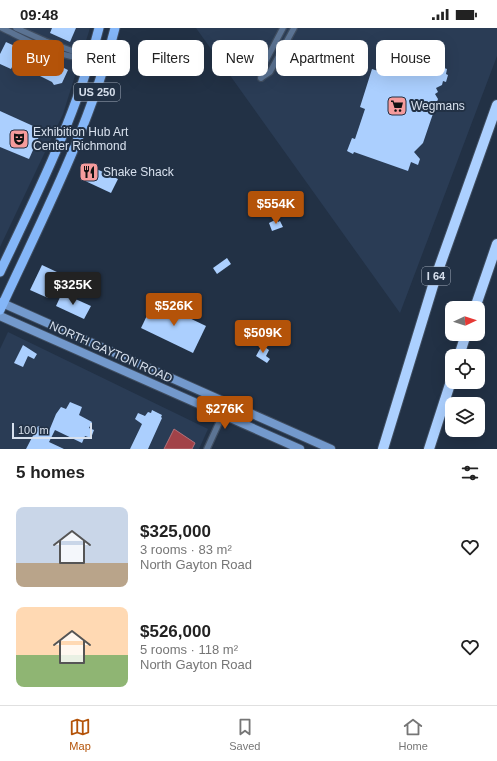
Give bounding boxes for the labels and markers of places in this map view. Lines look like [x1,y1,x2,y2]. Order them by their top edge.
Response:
supermarket icon: Wegmans [386,95,408,117]
place label: Wegmans [411,99,465,113]
place label: Exhibition Hub Art Center Richmond [33,125,129,153]
theatre icon: Exhibition Hub Art Center Richmond [8,128,30,150]
restaurant icon: Shake Shack [78,161,100,183]
place label: Shake Shack [103,165,175,179]
pin: $554K [248,191,304,225]
pin: $325K [45,272,101,306]
pin: $526K [146,293,202,327]
pin: $509K [235,320,291,354]
pin: $276K [197,396,253,430]

